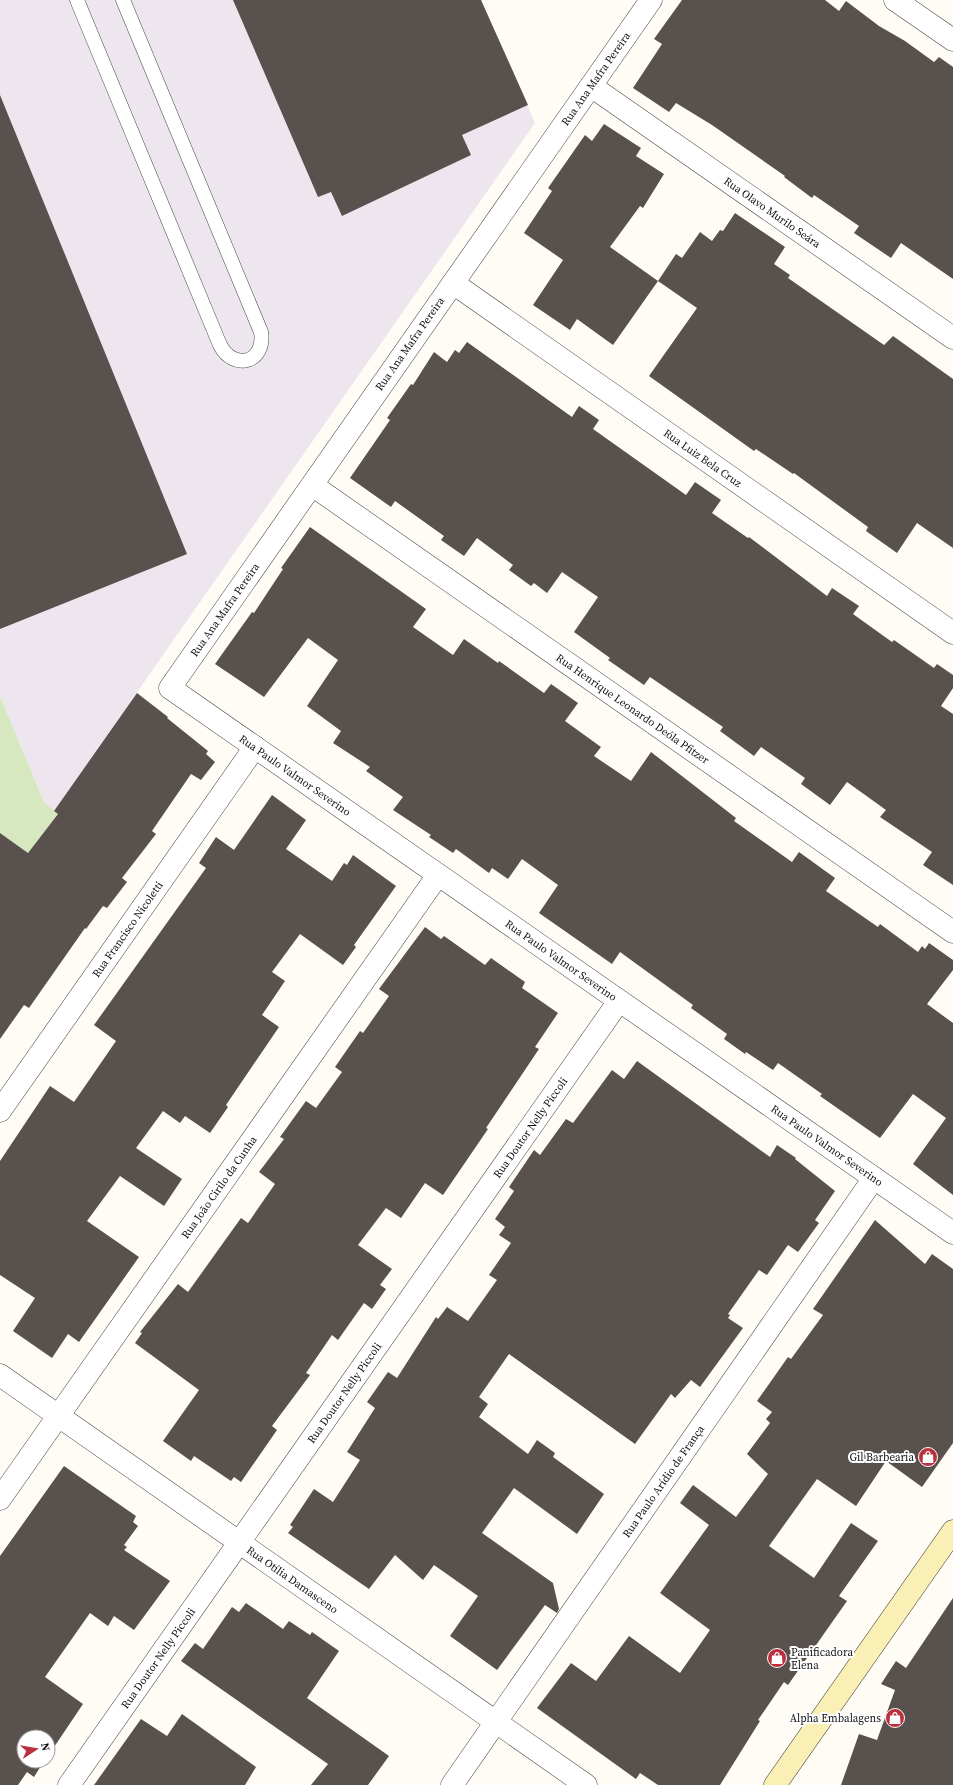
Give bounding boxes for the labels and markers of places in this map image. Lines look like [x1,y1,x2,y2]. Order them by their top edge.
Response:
shop icon: Gil Barbearia [917,1446,939,1468]
place label: Gil Barbearia [849,1450,914,1465]
place label: Panificadora Elena [791,1645,853,1673]
shop icon: Panificadora Elena [766,1647,788,1669]
shop icon: Alpha Embalagens [884,1707,906,1729]
place label: Alpha Embalagens [790,1711,881,1726]

